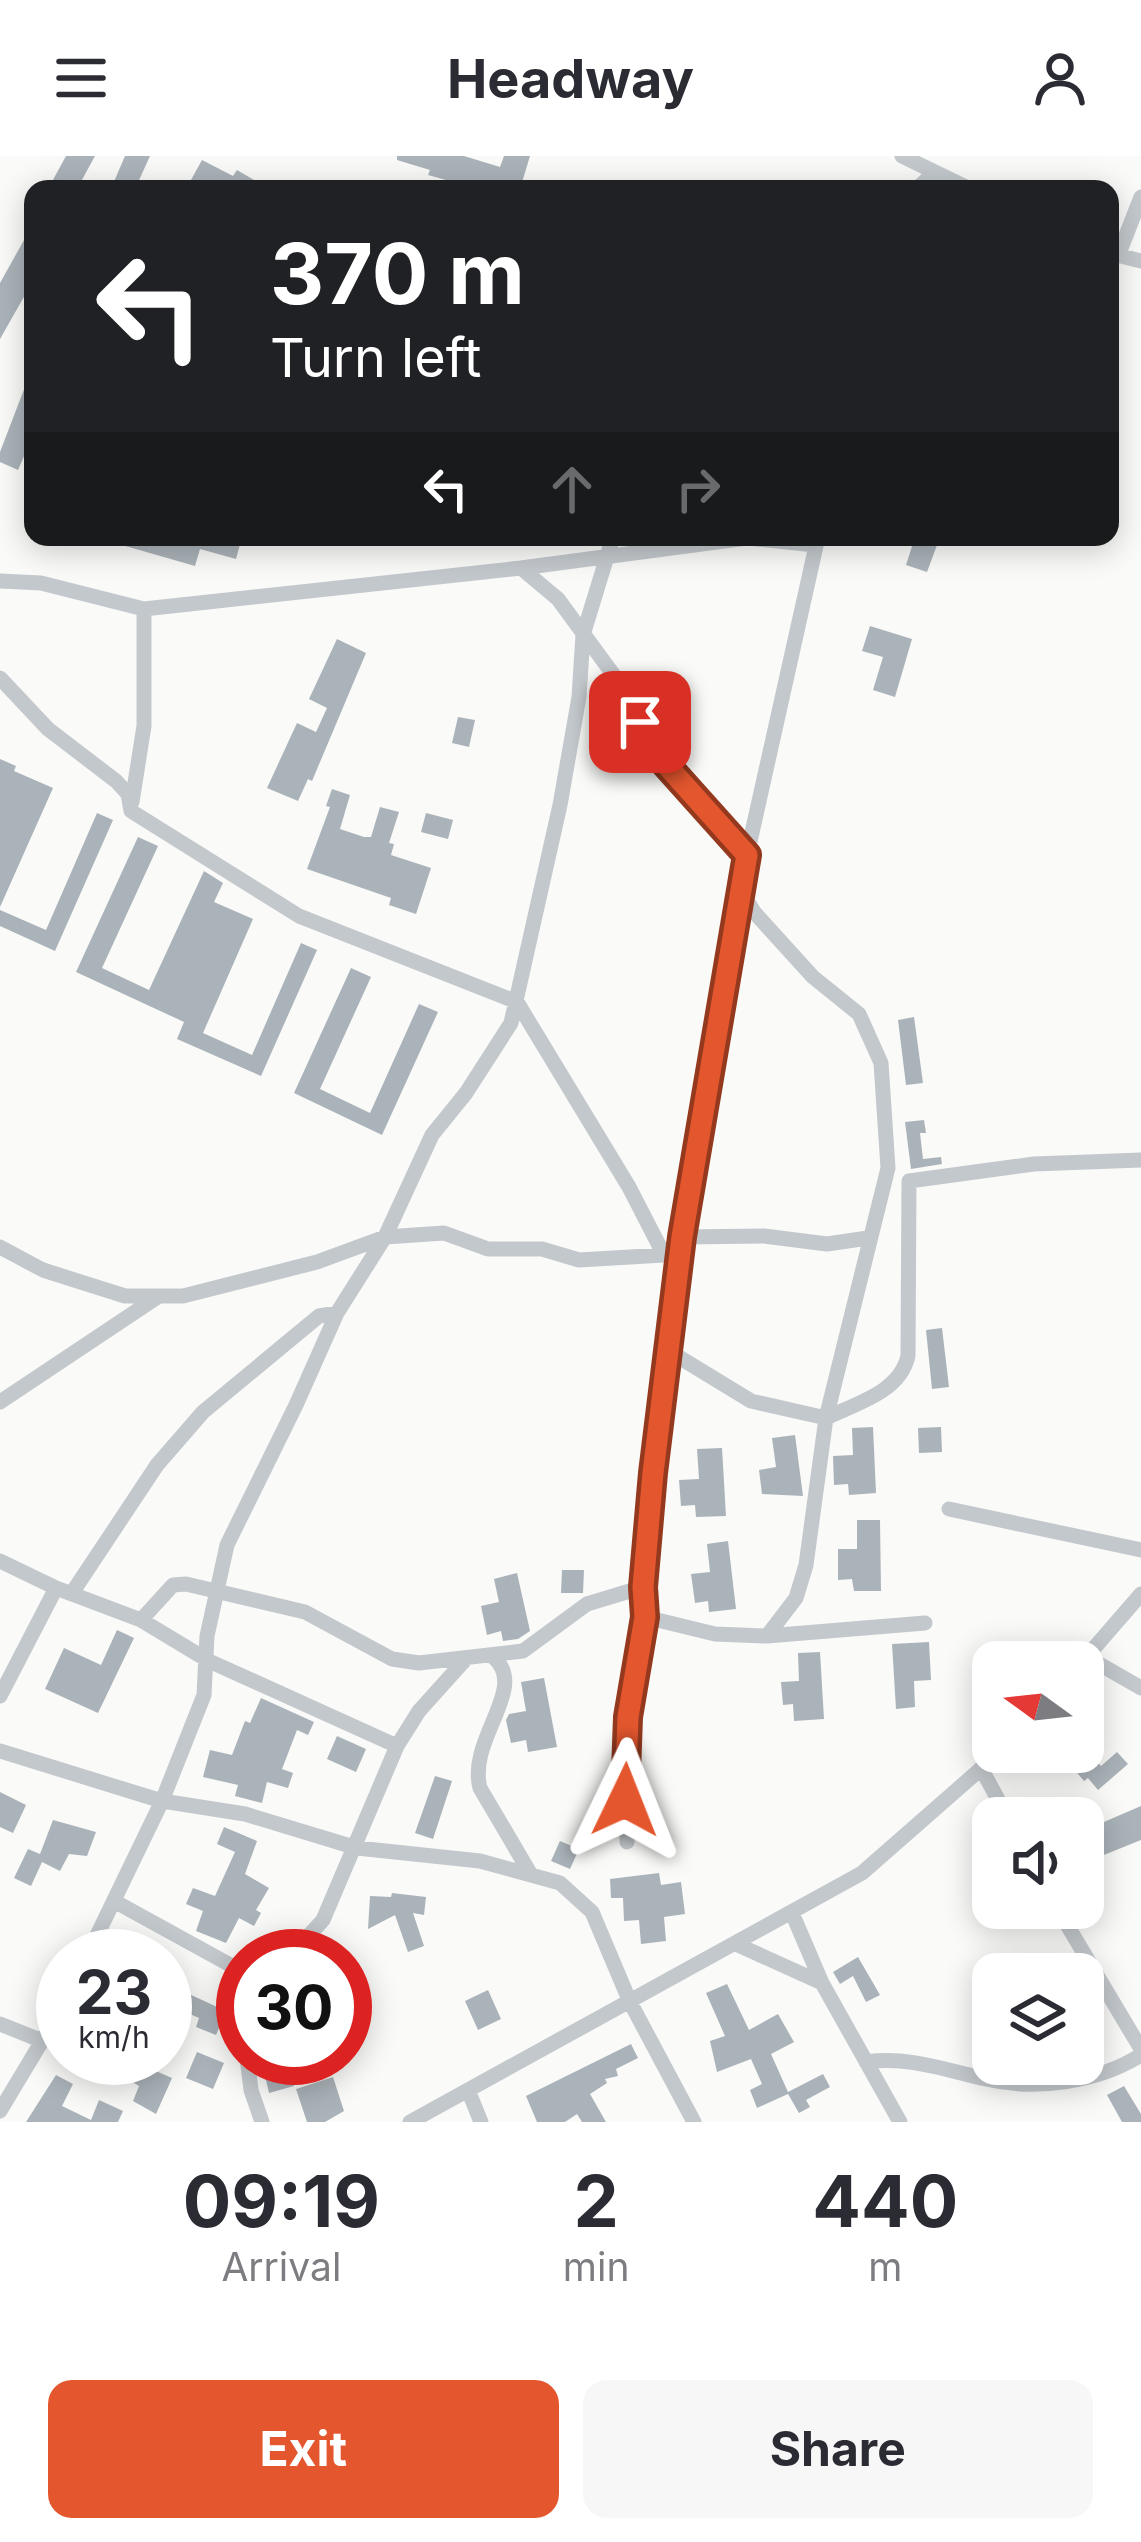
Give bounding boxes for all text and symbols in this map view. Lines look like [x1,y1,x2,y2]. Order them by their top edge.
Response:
icon: menu [48,45,114,111]
icon: person [1027,45,1093,111]
text: Headway [447,46,694,111]
text: 370 m [270,223,525,324]
icon: left [72,228,228,384]
text: Turn left [270,325,481,390]
icon: left [413,456,479,522]
icon: ahead [539,456,605,522]
icon: right [665,456,731,522]
pin [589,671,691,773]
icon: arrive [607,689,673,755]
north arrow [972,1641,1104,1773]
map controls [972,1641,1104,2085]
position arrow [562,1737,688,1863]
button: sound [972,1797,1104,1929]
speed limit sign: 30 [216,1929,372,2085]
button: layers [972,1953,1104,2085]
text: 23 [76,1956,152,2028]
text: km/h [78,2019,150,2055]
text: 09:19 [183,2157,380,2244]
text: 2 [573,2157,619,2244]
text: 440 [812,2157,958,2244]
text: Arrival [221,2243,341,2290]
text: min [563,2243,629,2290]
text: m [868,2243,902,2290]
button: Exit [48,2380,559,2518]
button: Share [583,2380,1093,2518]

